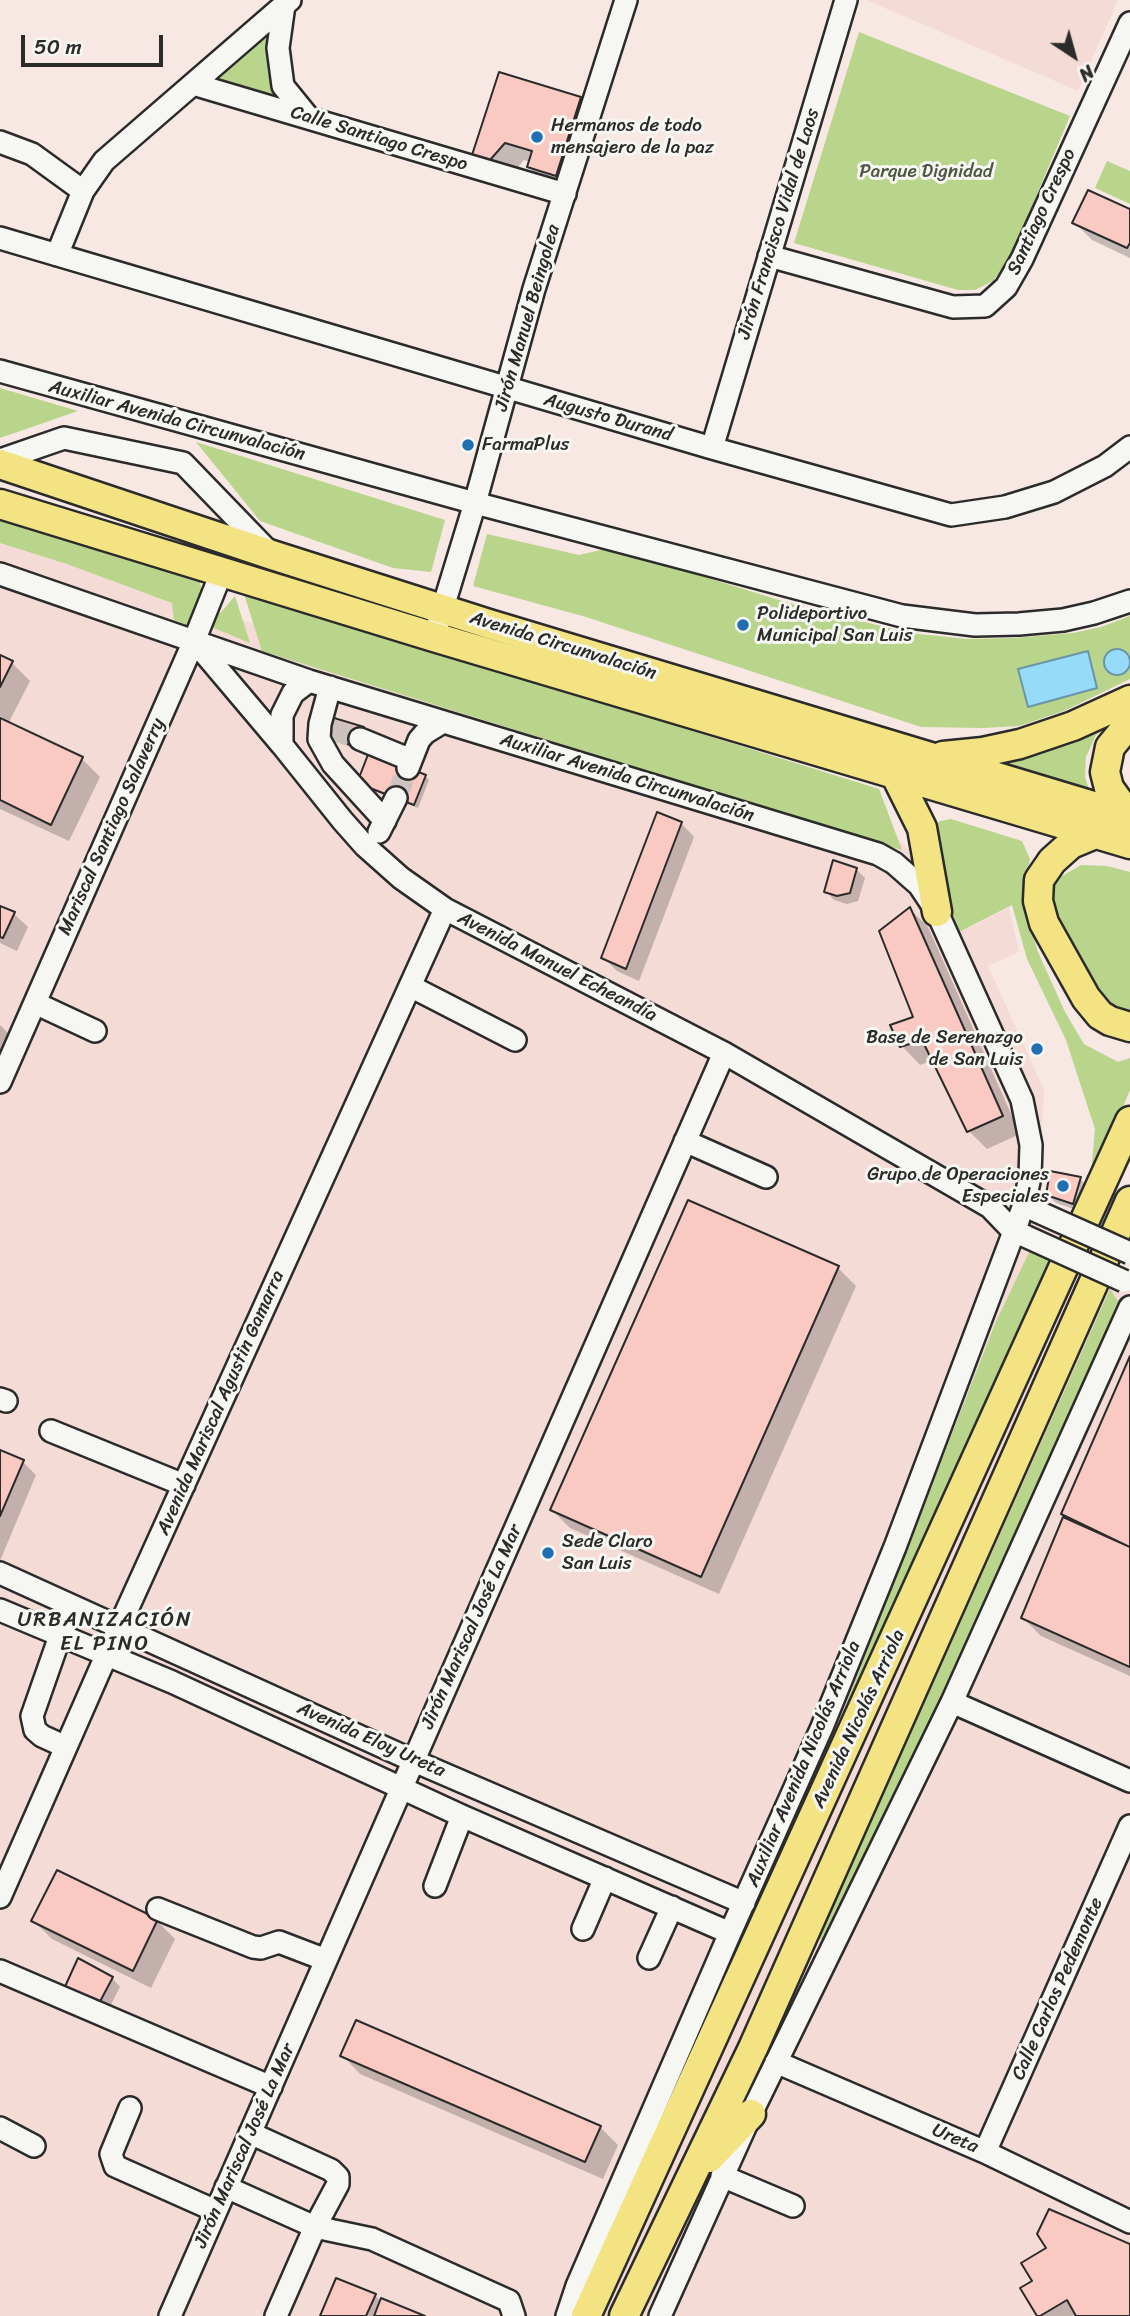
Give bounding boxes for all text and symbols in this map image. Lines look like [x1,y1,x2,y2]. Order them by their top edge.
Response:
scale bar [24,21,166,65]
north arrow [1039,21,1109,91]
text: 50 m [34,28,82,66]
text: N [1072,56,1102,91]
street label: Calle Santiago Crespo [288,101,470,177]
street label: Jirón Francisco Vidal de Laos [733,106,825,342]
place label: Hermanos de todo mensajero de la paz [551,115,714,159]
marker: Hermanos de todo mensajero de la paz [529,129,545,145]
street label: Santiago Crespo [1003,145,1081,279]
park label: Parque Dignidad [859,161,993,183]
street label: Jirón Manuel Beingolea [490,222,566,414]
street label: Auxiliar Avenida Circunvalación [46,376,308,466]
street label: Augusto Durand [541,389,675,447]
place label: FarmaPlus [482,434,569,456]
marker: FarmaPlus [460,437,476,453]
place label: Polideportivo Municipal San Luis [757,603,912,647]
street label: Avenida Circunvalación [467,607,659,685]
marker: Polideportivo Municipal San Luis [735,617,751,633]
street label: Mariscal Santiago Salaverry [54,715,170,939]
street label: Auxiliar Avenida Circunvalación [497,728,757,828]
street label: Avenida Manuel Echeandía [454,907,660,1027]
place label: Base de Serenazgo de San Luis [866,1027,1023,1071]
marker: Base de Serenazgo de San Luis [1029,1041,1045,1057]
place label: Grupo de Operaciones Especiales [867,1164,1049,1208]
marker: Grupo de Operaciones Especiales [1055,1178,1071,1194]
street label: Avenida Mariscal Agustin Gamarra [152,1267,290,1539]
street label: Jirón Mariscal José La Mar [417,1521,527,1733]
place label: Sede Claro San Luis [562,1531,653,1575]
marker: Sede Claro San Luis [540,1545,556,1561]
district label: URBANIZACIÓN EL PINO [21,1608,189,1658]
street label: Avenida Nicolás Arriola [808,1626,910,1812]
street label: Auxiliar Avenida Nicolás Arriola [742,1638,866,1890]
street label: Avenida Eloy Ureta [294,1697,448,1783]
street label: Calle Carlos Pedemonte [1007,1894,1109,2084]
street label: Jirón Mariscal José La Mar [190,2040,300,2252]
street label: Ureta [928,2119,982,2159]

